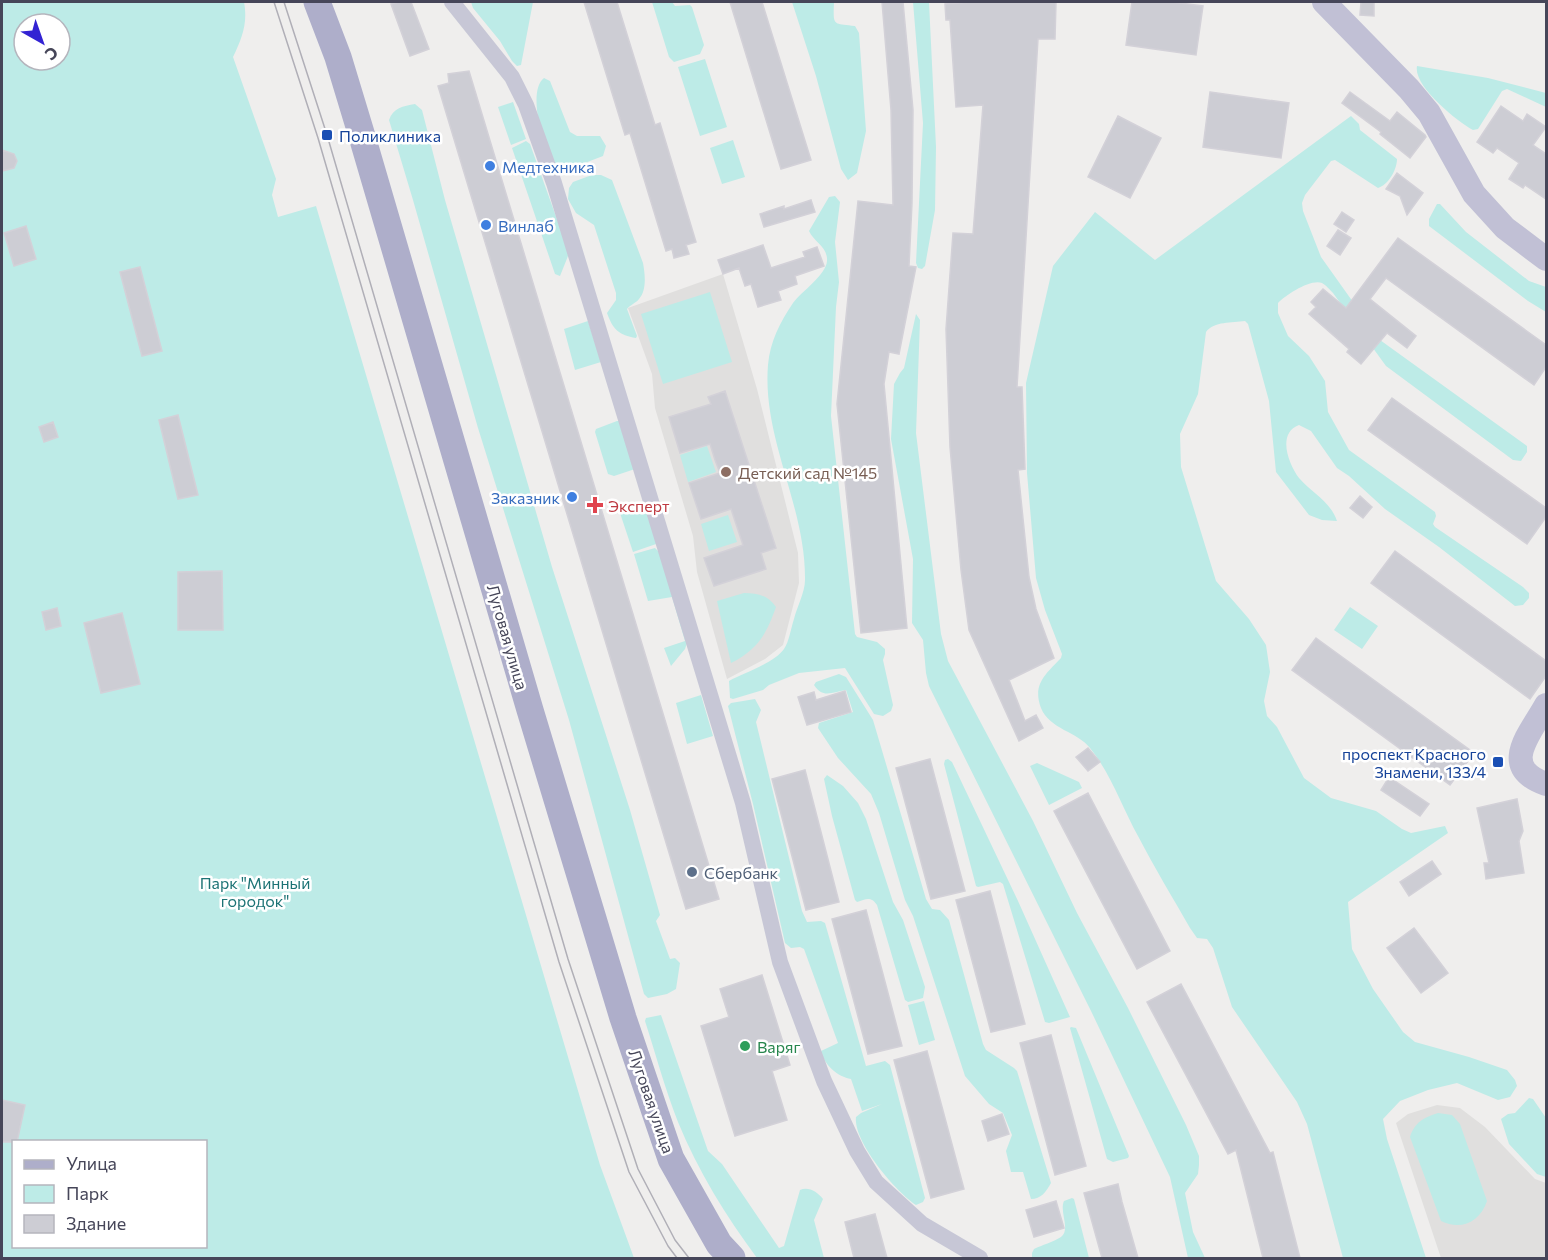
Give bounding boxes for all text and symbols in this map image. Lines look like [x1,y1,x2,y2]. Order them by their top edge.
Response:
north arrow [12,12,72,72]
text: С [42,43,62,65]
place label: Поликлиника [339,126,441,145]
marker: Поликлиника [320,128,334,142]
place label: Медтехника [502,157,595,176]
marker: Медтехника [483,159,497,173]
place label: Винлаб [498,216,554,235]
marker: Винлаб [479,218,493,232]
place label: Детский сад №145 [738,463,877,482]
marker: Детский сад №145 [719,465,733,479]
place label: Заказник [491,488,560,507]
marker: Заказник [565,490,579,504]
marker: Эксперт [586,496,604,514]
place label: Эксперт [608,496,670,515]
street label: Луговая улица [484,582,532,692]
place label: проспект Красного Знамени, 133/4 [1342,744,1486,781]
marker: проспект Красного Знамени, 133/4 [1491,755,1505,769]
place label: Сбербанк [704,863,779,882]
marker: Сбербанк [685,865,699,879]
park label: Парк "Минный городок" [200,873,310,910]
place label: Варяг [757,1037,800,1056]
marker: Варяг [738,1039,752,1053]
street label: Луговая улица [625,1046,679,1156]
legend [12,1140,207,1248]
text: Улица [66,1152,117,1174]
text: Парк [66,1182,109,1204]
text: Здание [66,1212,126,1234]

